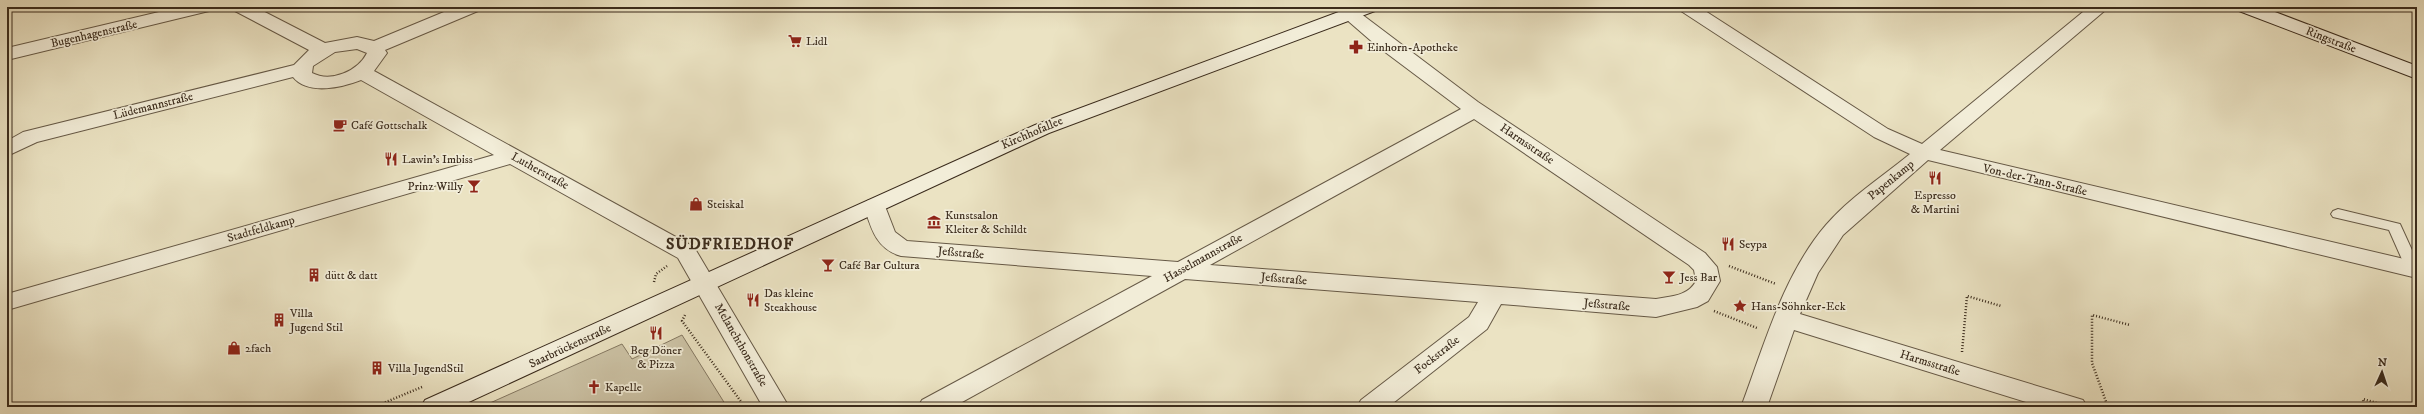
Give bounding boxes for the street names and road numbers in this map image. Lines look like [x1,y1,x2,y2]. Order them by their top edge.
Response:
street label: Bugenhagenstraße [49,17,139,51]
street label: Ringstraße [2304,24,2358,56]
street label: Lüdemannstraße [112,89,194,123]
street label: Kirchhofallee [999,113,1065,153]
street label: Harmsstraße [1497,120,1557,168]
street label: Lutherstraße [509,149,571,193]
street label: Papenkamp [1865,157,1917,203]
street label: Von-der-Tann-Straße [1980,160,2089,199]
street label: Stadtfeldkamp [226,212,296,246]
street label: Hasselmannstraße [1161,230,1245,286]
street label: Jeßstraße [936,243,985,262]
street label: Jeßstraße [1259,269,1308,288]
street label: Jeßstraße [1582,295,1631,314]
street label: Melanchthonstraße [711,301,771,389]
street label: Saarbrückenstraße [527,320,613,372]
street label: Fockstraße [1411,333,1463,377]
street label: Harmsstraße [1898,347,1962,379]

